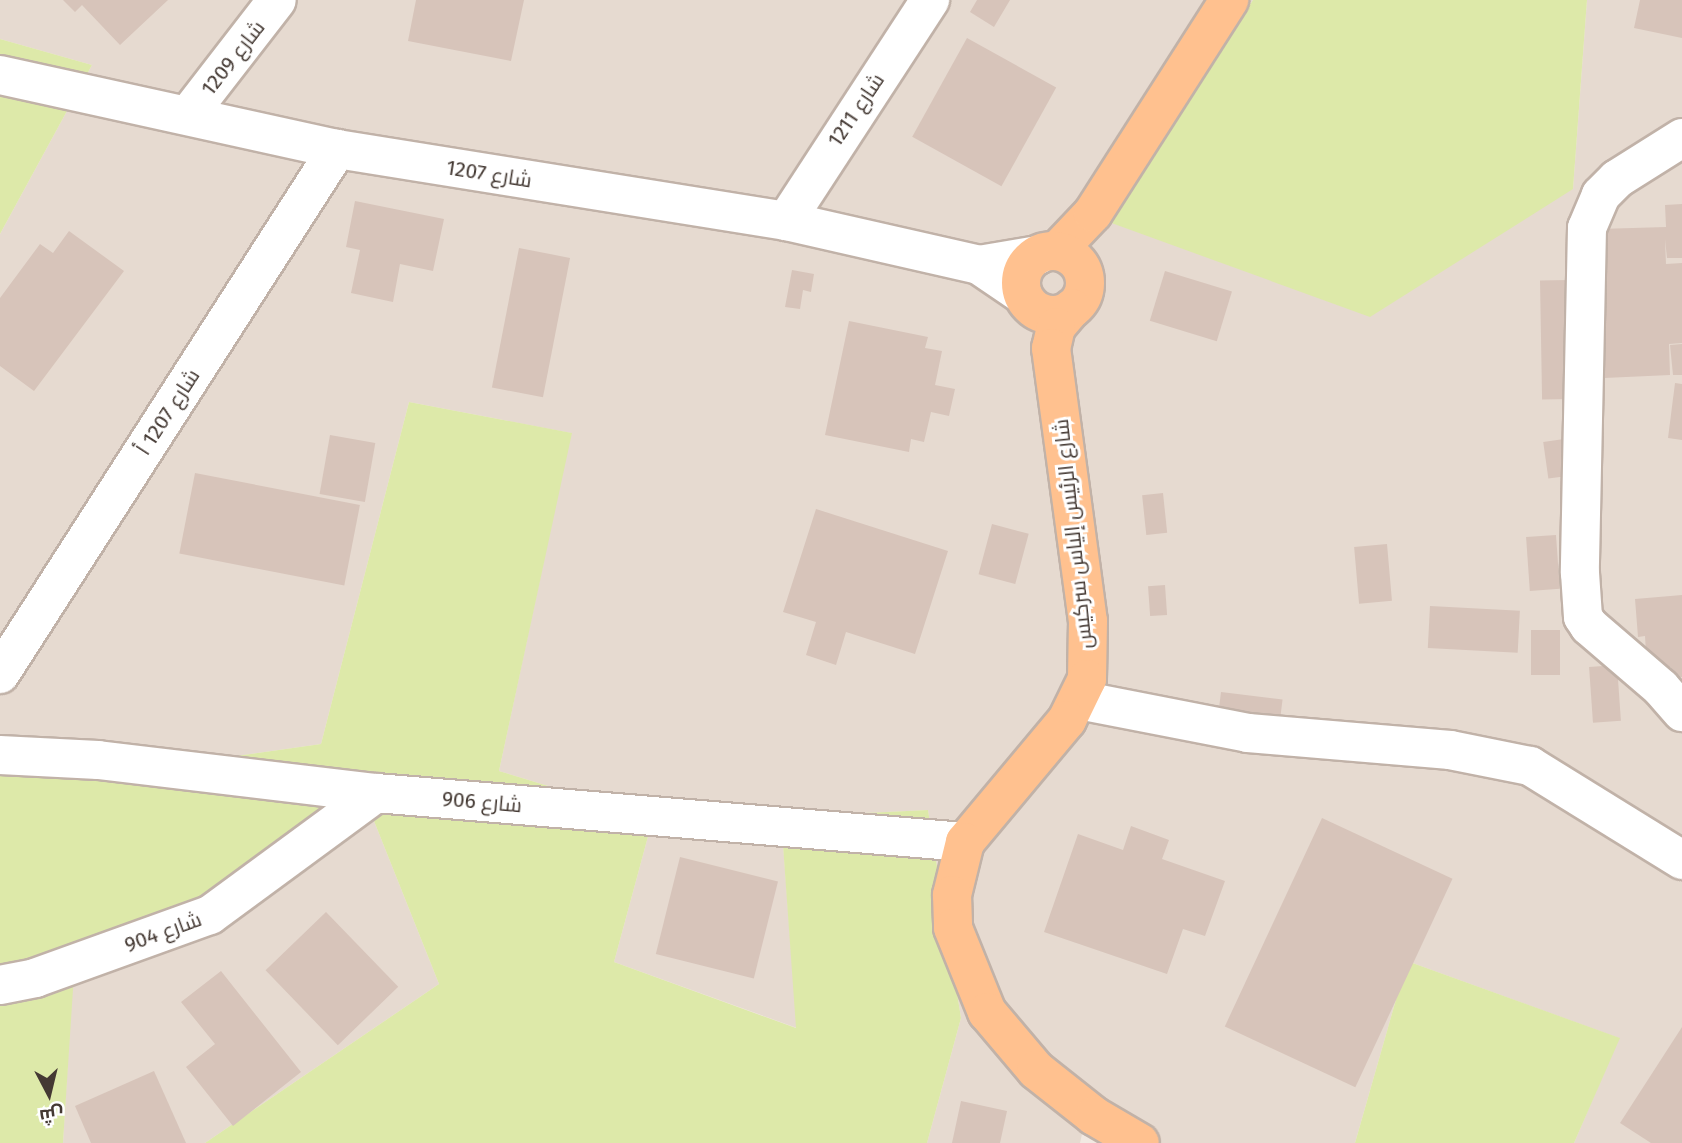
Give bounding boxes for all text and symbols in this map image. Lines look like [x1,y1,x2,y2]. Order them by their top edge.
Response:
street label: شارع 1209 [196,15,270,101]
street label: شارع 1211 [822,69,890,151]
street label: شارع 1207 [444,155,534,193]
street label: شارع 1207 أ [131,364,205,460]
street label: شارع الرئيس إلياس سركيس [1048,418,1098,650]
street label: شارع 906 [441,786,523,818]
street label: شارع 904 [121,906,205,958]
north arrow [14,1059,84,1129]
text: ش [38,1102,65,1128]

